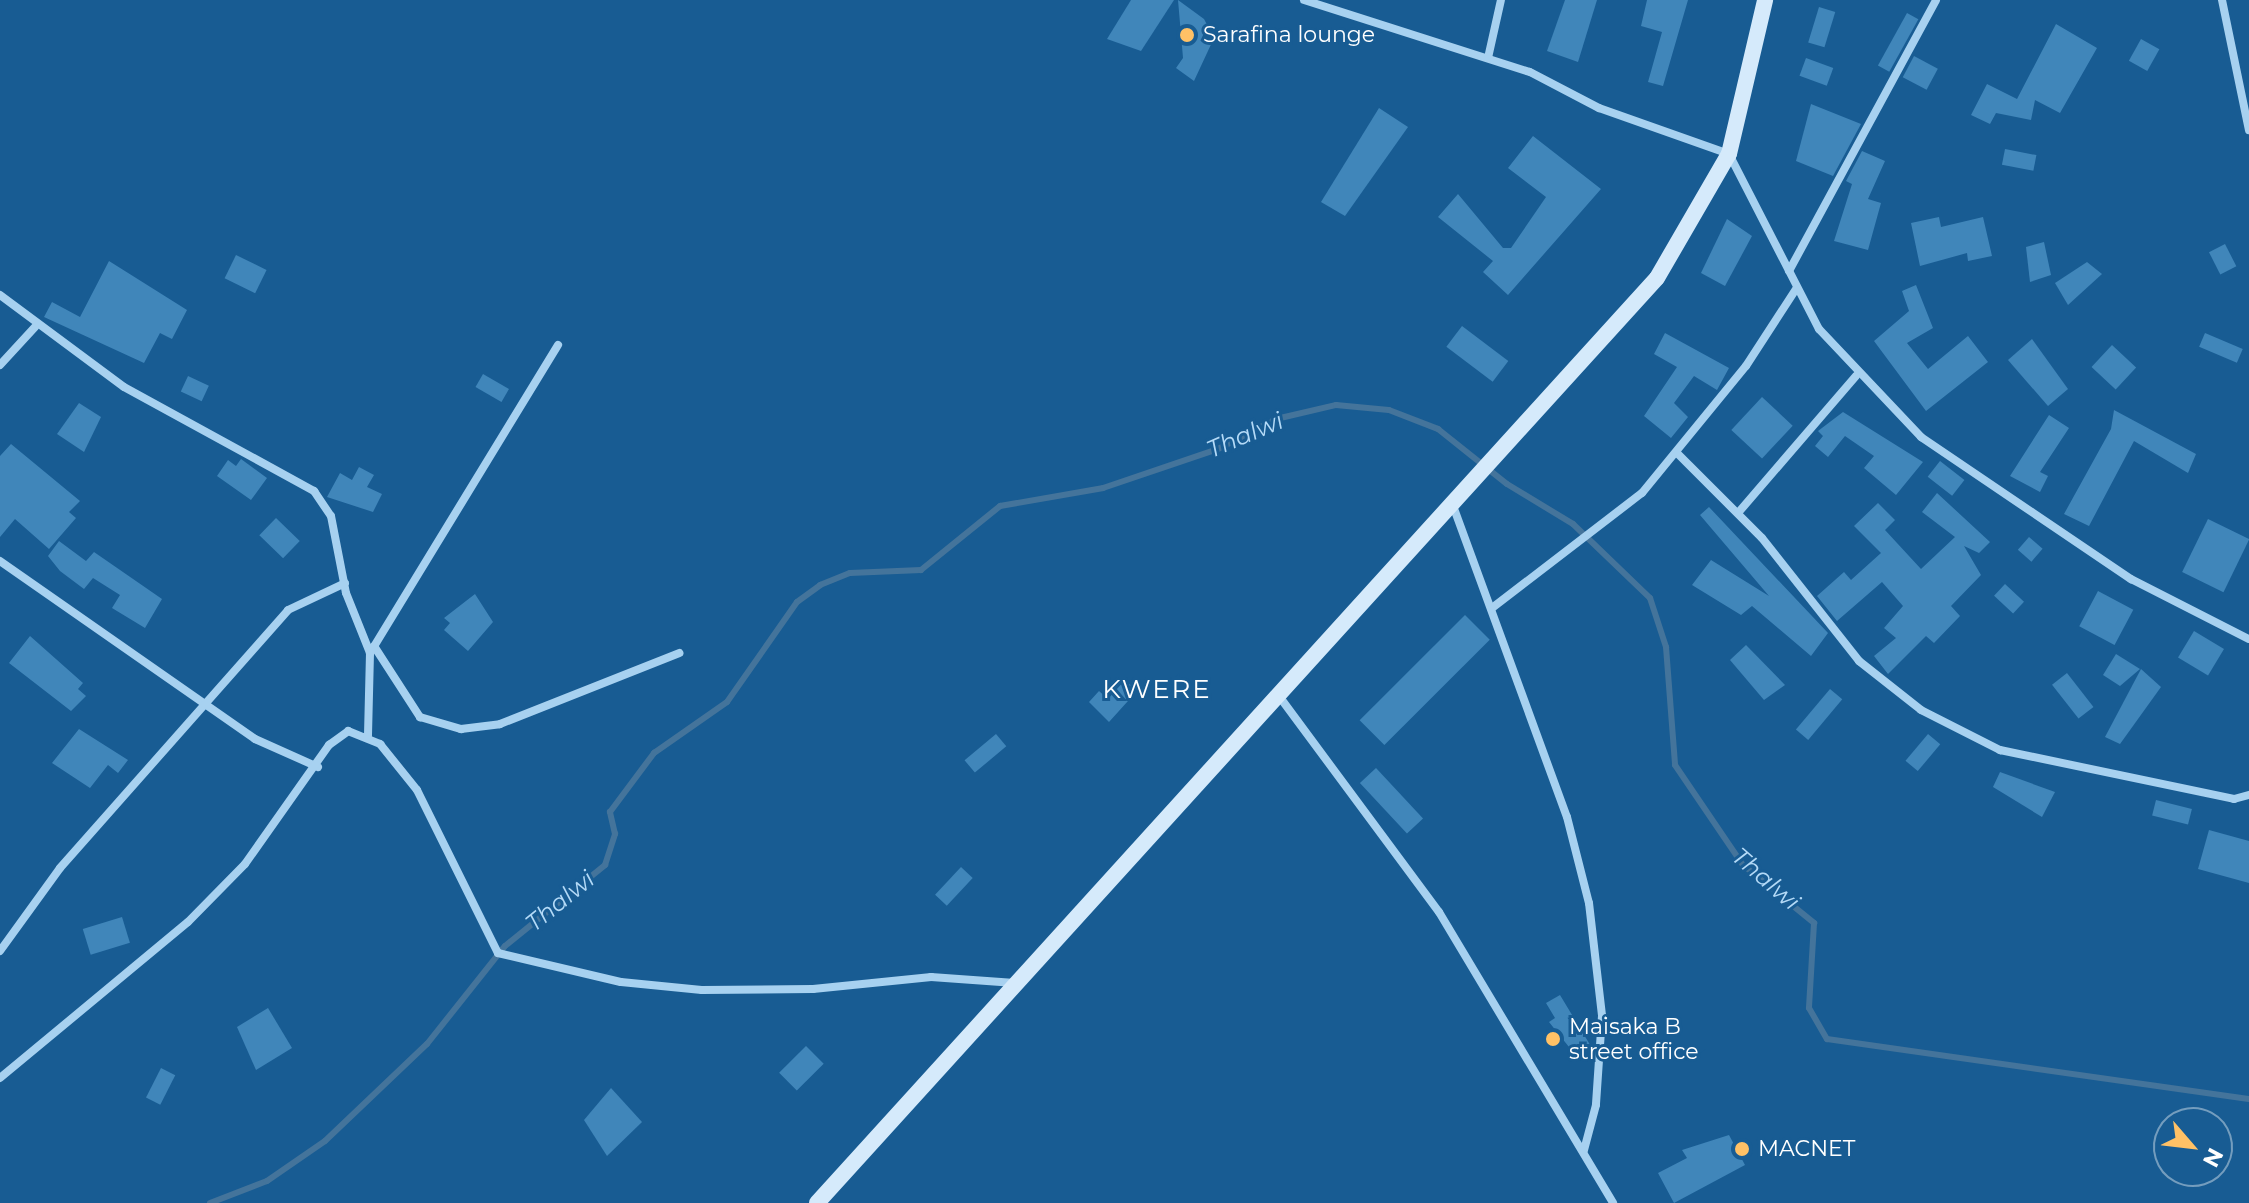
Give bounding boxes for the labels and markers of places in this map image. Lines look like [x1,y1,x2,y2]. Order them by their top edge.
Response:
place label: Sarafina lounge [1203,22,1375,48]
marker: Sarafina lounge [1178,26,1196,44]
place label: Maisaka B street office [1569,1013,1699,1064]
marker: Maisaka B street office [1544,1030,1562,1048]
place label: MACNET [1758,1136,1855,1162]
marker: MACNET [1733,1140,1751,1158]

